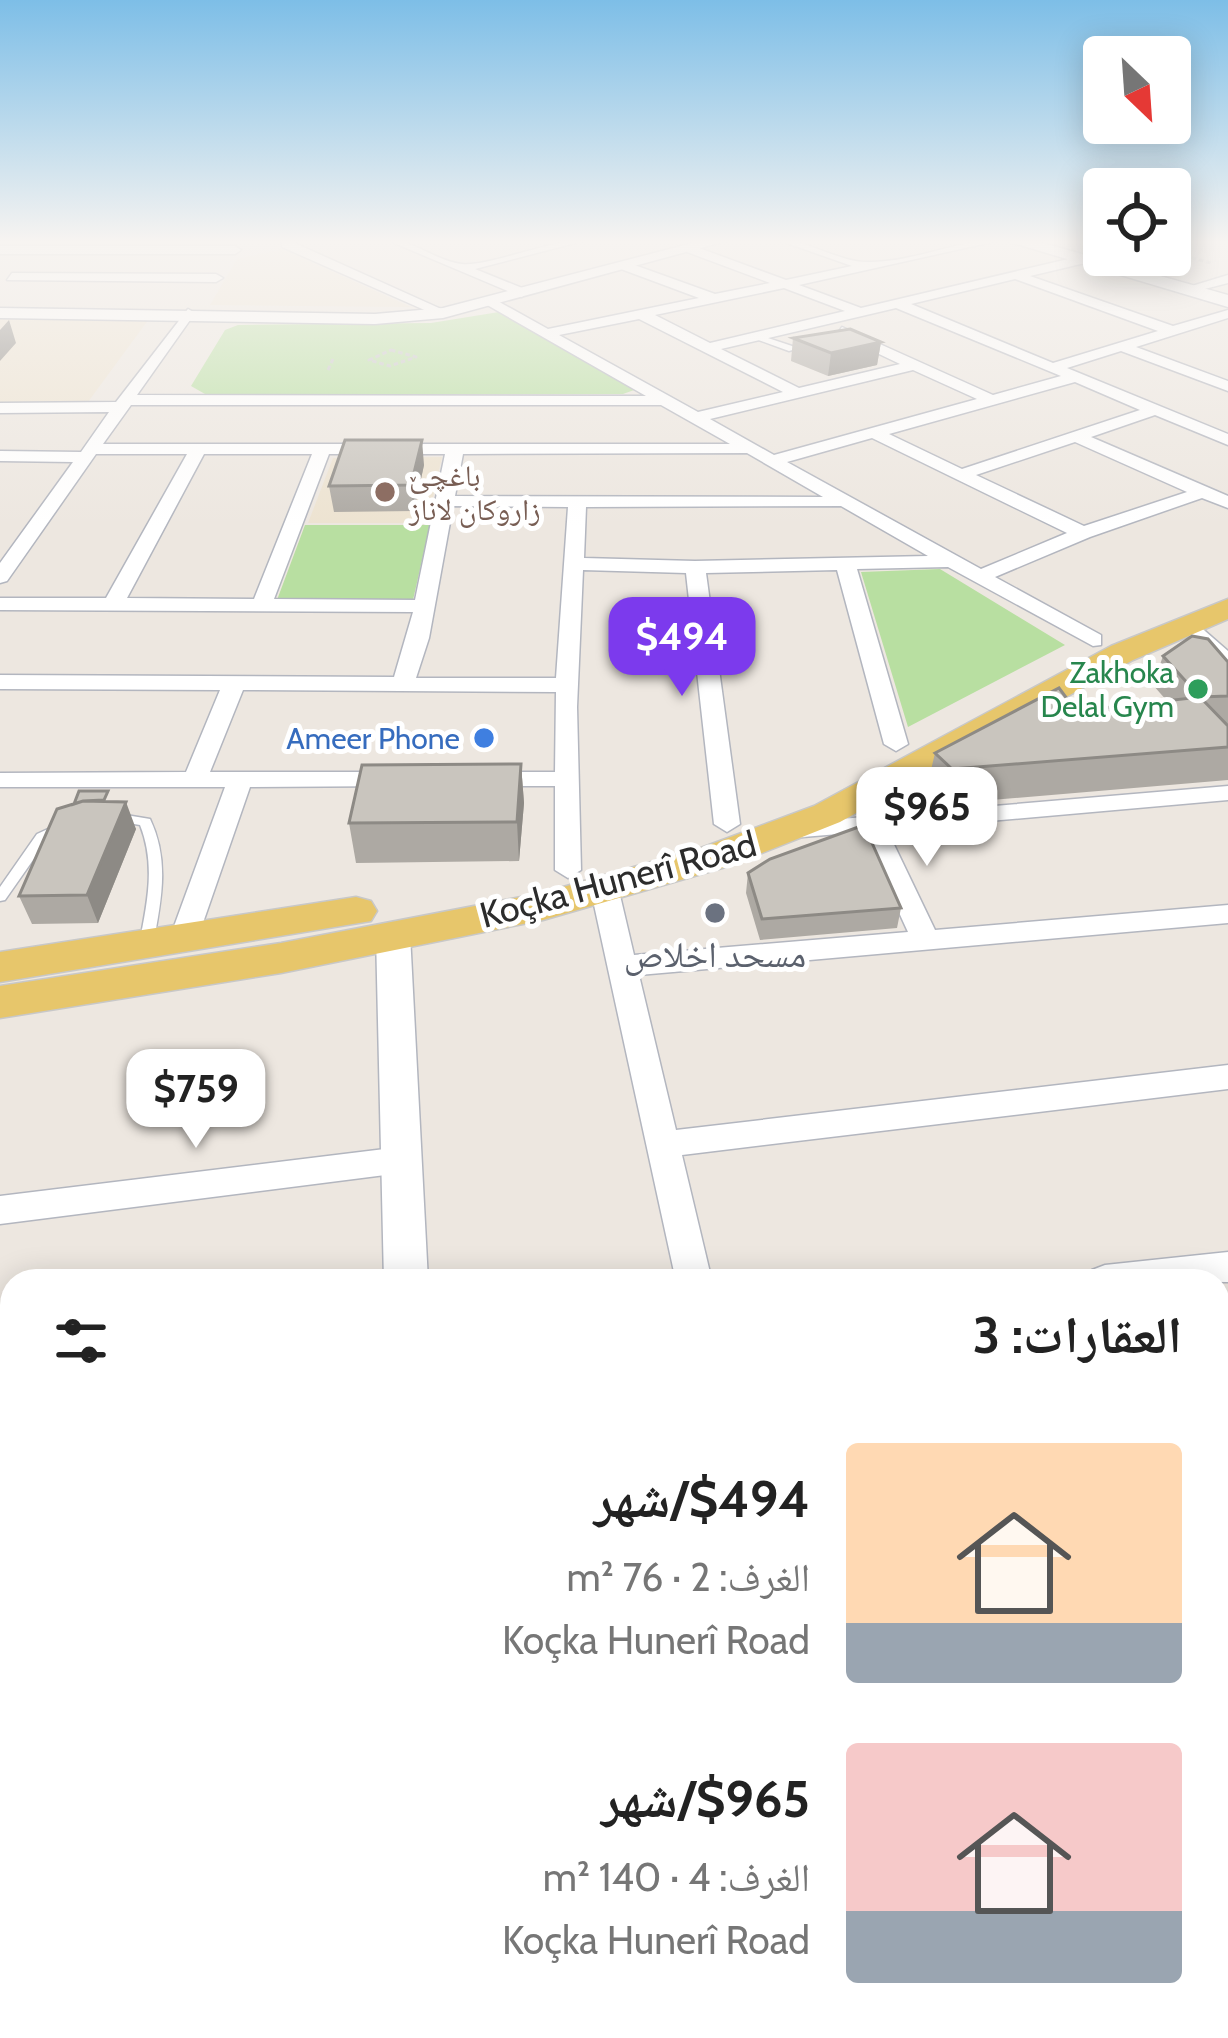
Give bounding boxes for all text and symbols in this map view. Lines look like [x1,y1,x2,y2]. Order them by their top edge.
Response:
north arrow [1083,36,1191,144]
map controls [1083,36,1191,276]
button: locate [1083,168,1191,276]
place label: باغچێ زاروكان لاناز [408,457,541,528]
marker: باغچێ زاروكان لاناز [372,479,398,505]
pin: $494 [611,597,753,699]
text: $494 [636,612,728,660]
place label: Zakhoka Delal Gym [1040,654,1175,725]
marker: Zakhoka Delal Gym [1185,676,1211,702]
place label: Ameer Phone [286,720,460,757]
marker: Ameer Phone [471,725,497,751]
pin: $965 [856,767,998,869]
text: $965 [883,782,971,830]
street label: Koçka Hunerî Road [475,821,761,937]
marker: مسحد اخلاص [702,900,728,926]
place label: مسحد اخلاص [624,932,806,976]
pin: $759 [125,1049,267,1151]
text: $759 [153,1064,239,1112]
text: العقارات: 3 [973,1304,1182,1366]
icon: filters [48,1308,114,1374]
text: $494/شهر [594,1468,810,1530]
icon: home [942,1491,1086,1635]
text: الغرف: 2 · 76 m² [567,1553,810,1601]
text: Koçka Hunerî Road [502,1616,810,1664]
text: $965/شهر [601,1768,810,1830]
icon: home [942,1791,1086,1935]
text: الغرف: 4 · 140 m² [543,1853,810,1901]
text: Koçka Hunerî Road [502,1916,810,1964]

